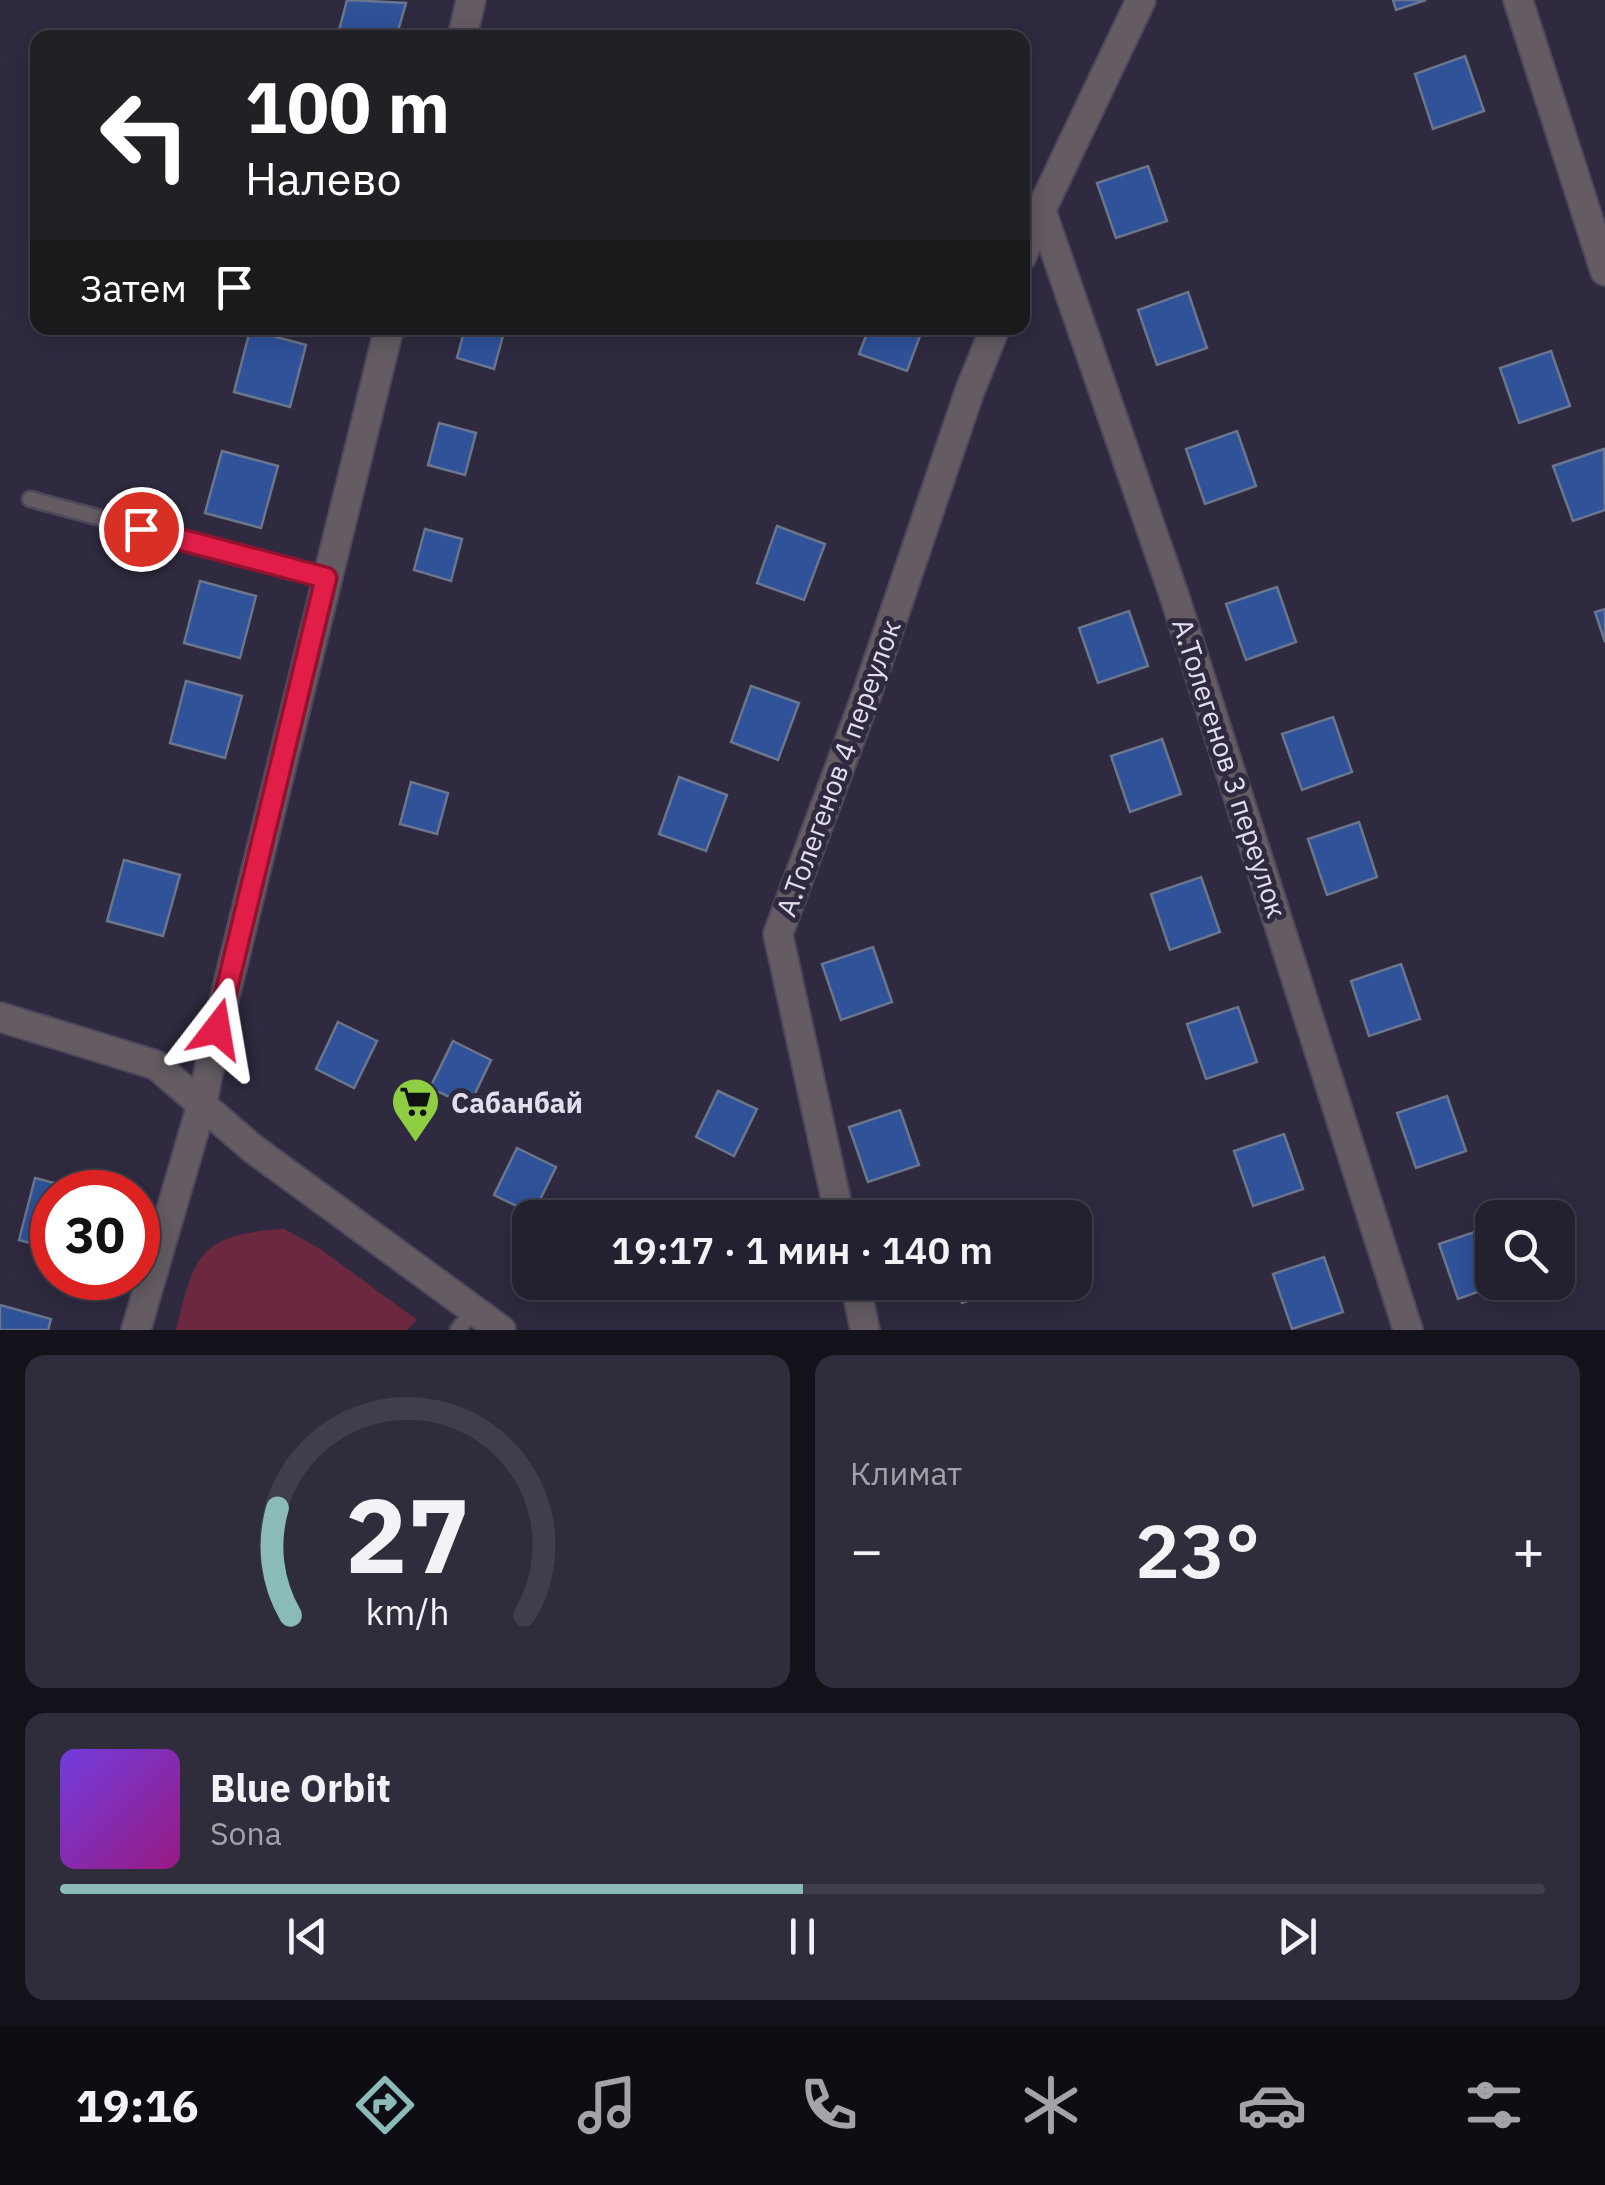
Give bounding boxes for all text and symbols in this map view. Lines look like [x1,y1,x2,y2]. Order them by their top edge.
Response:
text: 100 m [245,61,450,152]
icon: left [80,70,210,200]
text: Налево [245,149,402,207]
icon: arrive [207,260,262,315]
text: Затем [80,263,187,312]
pin [99,487,184,572]
icon: arrive [114,502,169,557]
street label: А.Толегенов 3 переулок [1164,614,1296,922]
street label: А.Толегенов 4 переулок [767,615,909,921]
position arrow [165,977,269,1081]
supermarket icon: Сабанбай [390,1076,442,1144]
place label: Сабанбай [451,1084,583,1121]
speed limit sign: 30 [30,1170,160,1300]
map controls [1475,1200,1575,1300]
button: search [1475,1200,1575,1300]
text: 19:17 · 1 мин · 140 m [611,1225,993,1274]
text: Климат [850,1452,962,1494]
text: 27 [345,1466,470,1602]
text: 23° [1135,1501,1260,1599]
text: − [850,1514,883,1585]
text: + [1512,1514,1545,1585]
text: km/h [365,1588,450,1635]
text: Blue Orbit [210,1763,391,1812]
text: Sona [210,1812,282,1854]
icon: previous [280,1909,335,1964]
icon: pause [775,1909,830,1964]
icon: next [1270,1909,1325,1964]
icon: directions [350,2070,420,2140]
icon: music [572,2070,642,2140]
icon: phone [794,2070,864,2140]
icon: climate [1016,2070,1086,2140]
icon: car [1237,2070,1307,2140]
icon: filters [1459,2070,1529,2140]
text: 19:16 [76,2076,199,2134]

